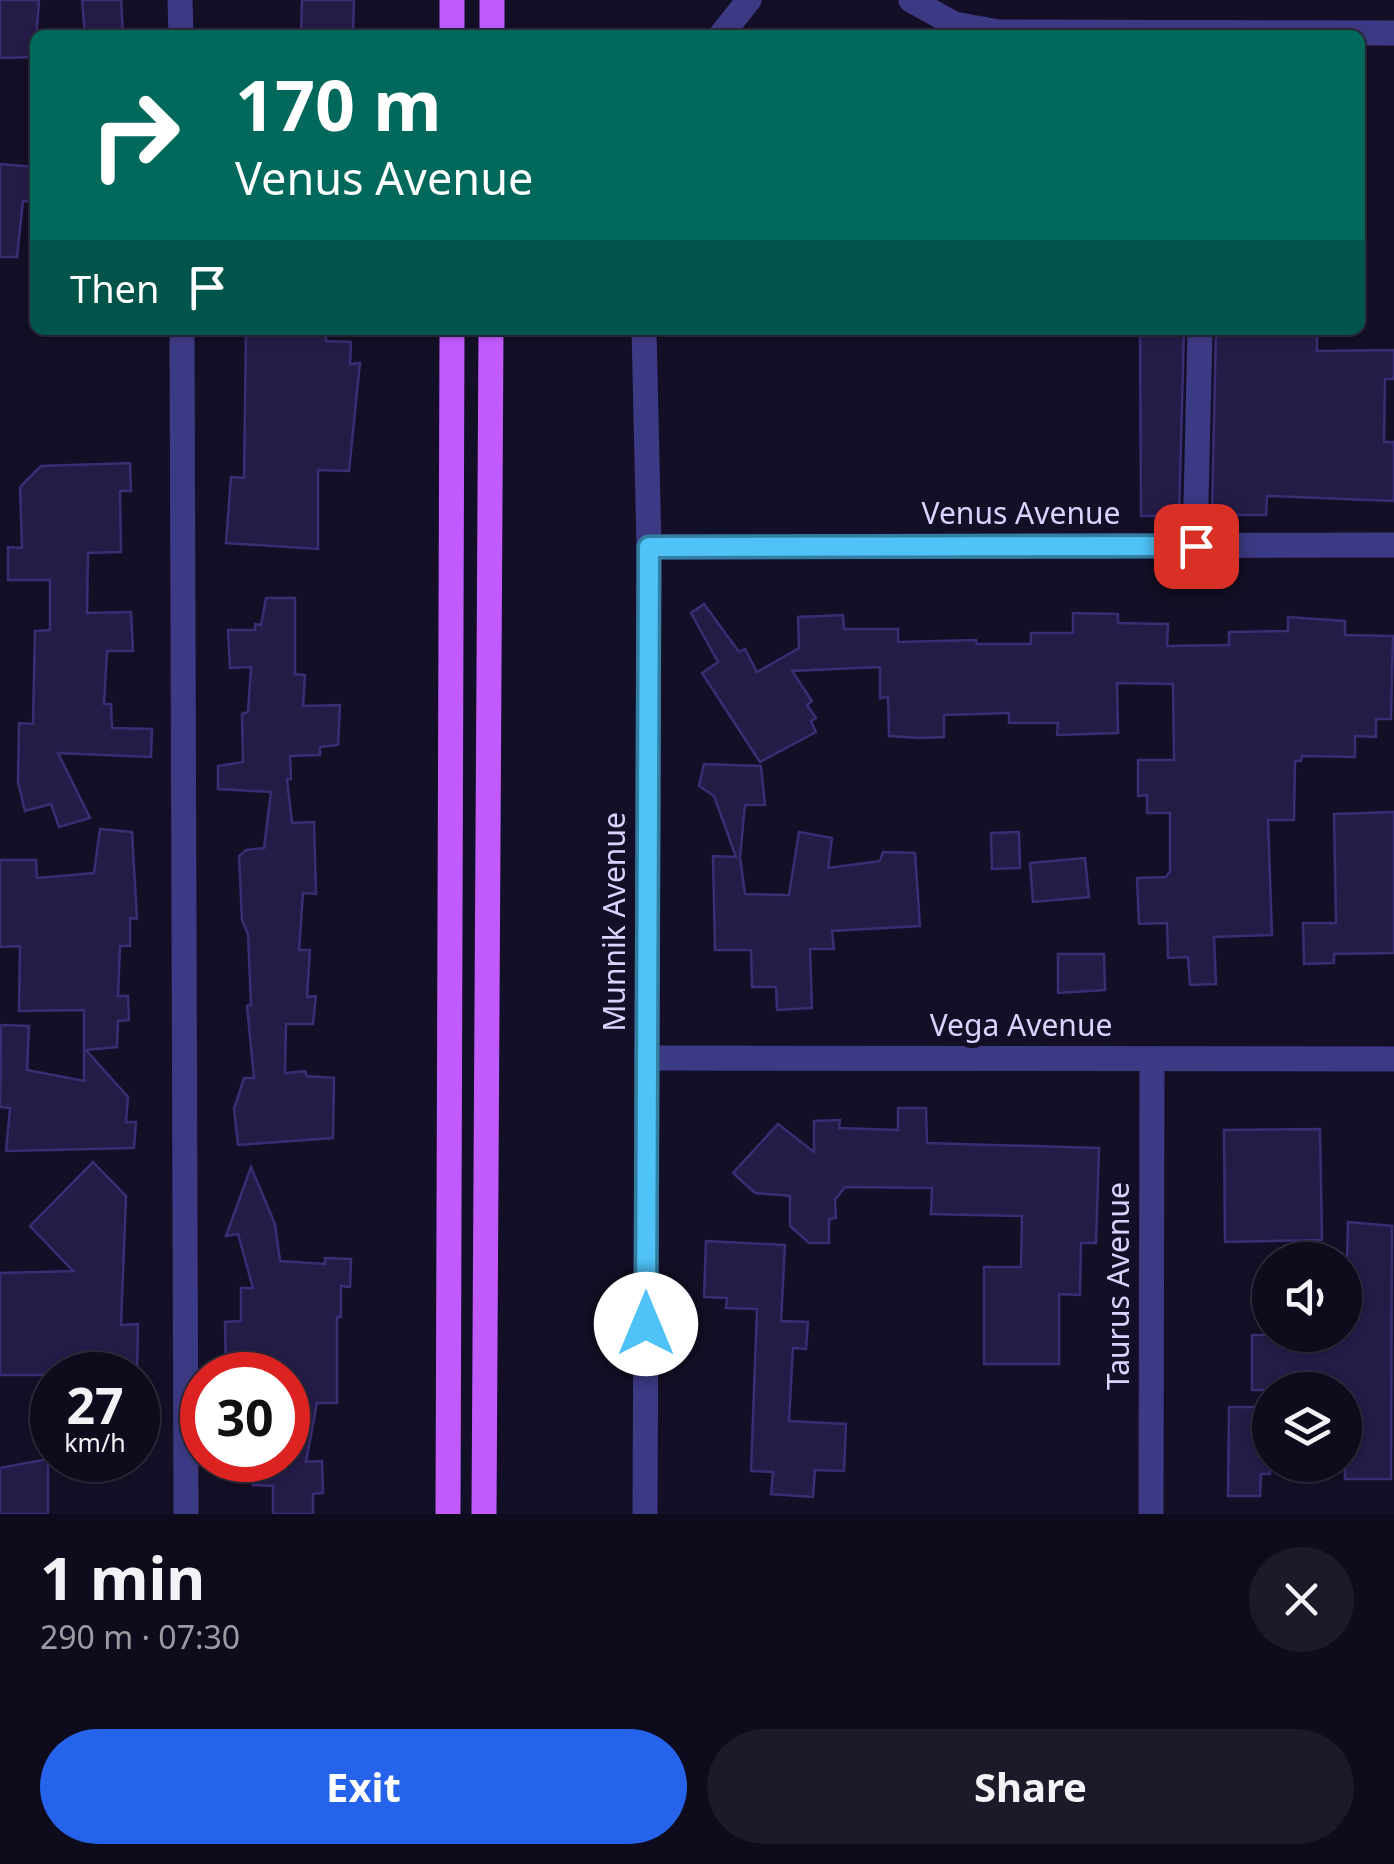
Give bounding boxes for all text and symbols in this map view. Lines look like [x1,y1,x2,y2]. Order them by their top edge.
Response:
text: 170 m [235,56,442,152]
icon: right [70,70,200,200]
text: Venus Avenue [235,147,533,208]
icon: arrive [180,260,235,315]
text: Then [70,262,160,314]
street label: Venus Avenue [922,492,1120,533]
pin [1154,504,1239,589]
icon: arrive [1169,519,1224,574]
street label: Munnik Avenue [593,812,634,1032]
street label: Vega Avenue [930,1004,1112,1045]
street label: Taurus Avenue [1097,1182,1138,1390]
map controls [1252,1242,1362,1482]
button: sound [1252,1242,1362,1352]
position arrow [594,1272,698,1376]
speed limit sign: 30 [180,1352,310,1482]
text: 27 [66,1371,124,1439]
button: layers [1252,1372,1362,1482]
text: km/h [64,1425,126,1459]
text: 1 min [40,1536,205,1618]
button: close [1249,1547,1354,1652]
text: 290 m · 07:30 [40,1615,240,1658]
button: Exit [40,1729,687,1844]
button: Share [707,1729,1354,1844]

